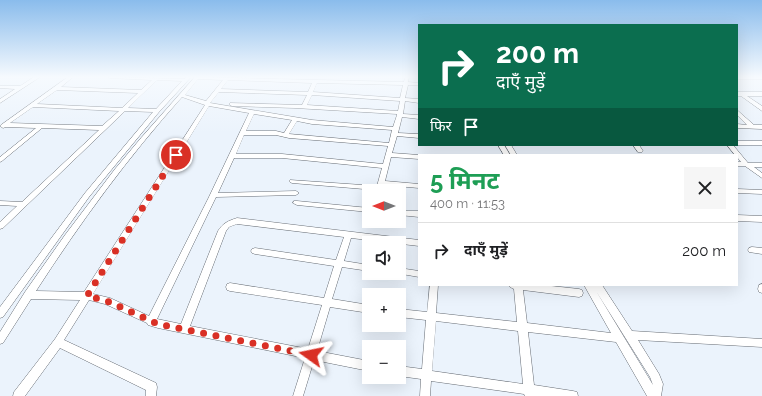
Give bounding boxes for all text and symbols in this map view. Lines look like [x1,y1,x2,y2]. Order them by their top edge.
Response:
text: 200 m [496,37,579,70]
icon: right [430,40,482,92]
text: दाएँ मुड़ें [496,71,545,92]
icon: arrive [460,116,482,138]
text: फिर [430,117,452,135]
pin [159,138,193,172]
icon: arrive [165,144,187,166]
text: 5 मिनट [430,166,499,195]
button: close [684,167,726,209]
north arrow [362,184,406,228]
map controls [362,184,406,384]
text: 400 m · 11:53 [430,196,505,211]
button: sound [362,236,406,280]
icon: right [430,240,452,262]
text: दाएँ मुड़ें [464,241,508,259]
text: 200 m [682,242,726,260]
button: + [362,288,406,332]
position arrow [290,334,332,376]
button: − [362,340,406,384]

